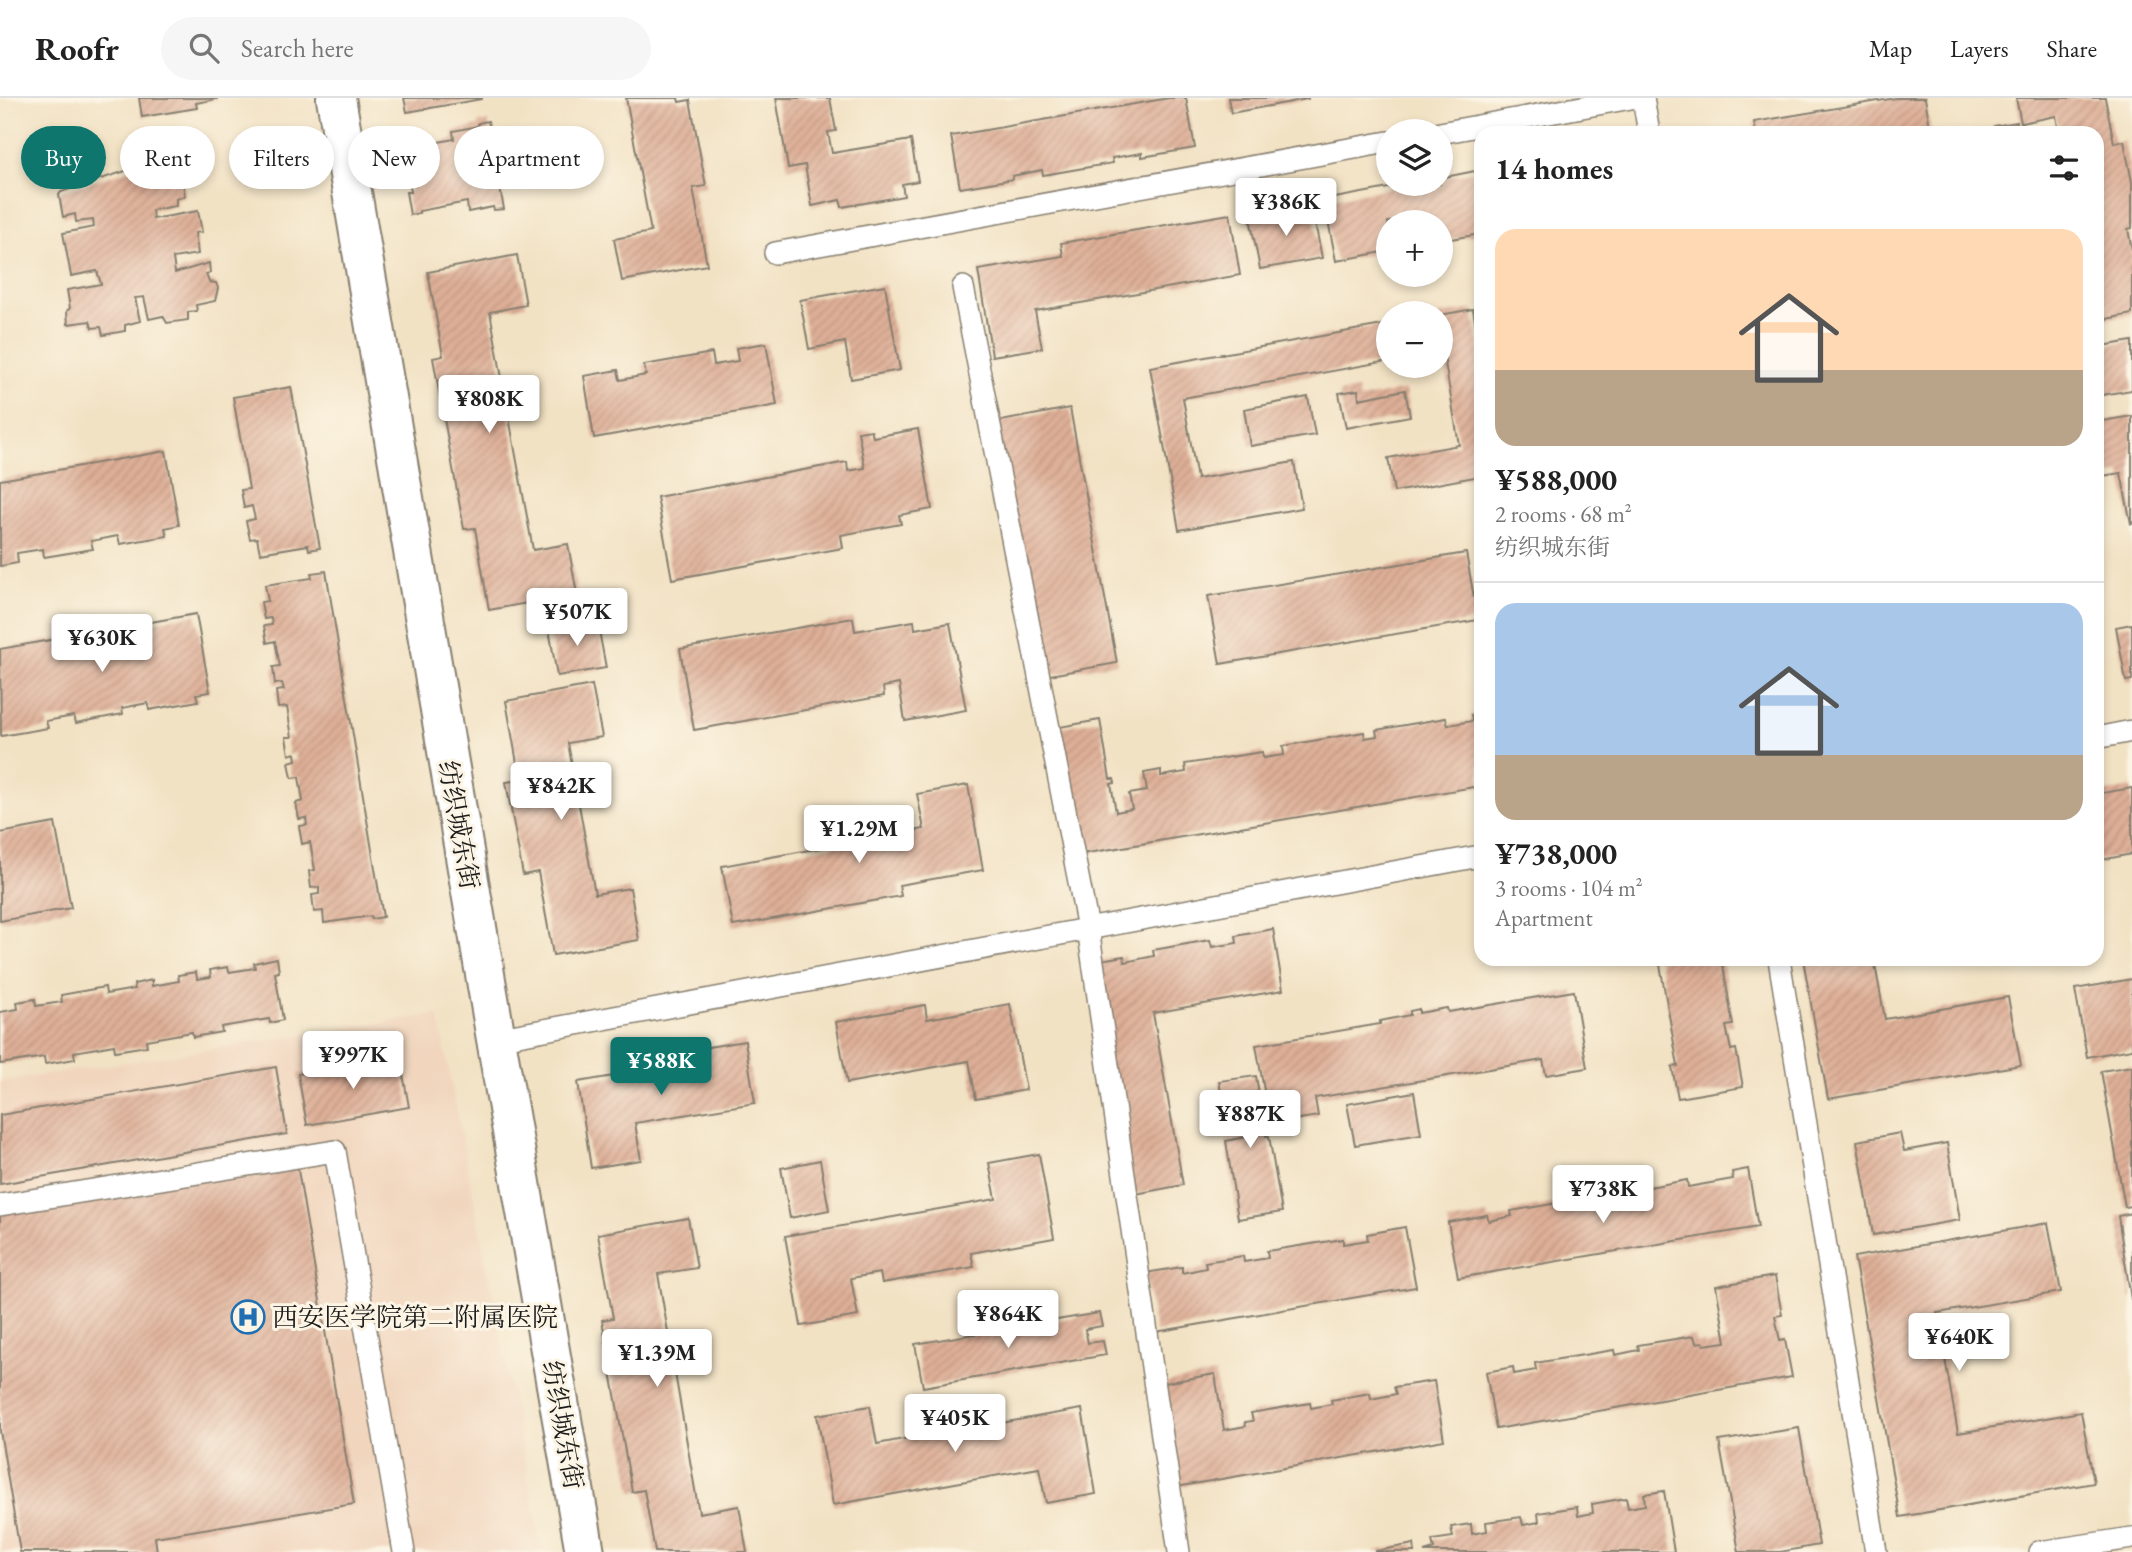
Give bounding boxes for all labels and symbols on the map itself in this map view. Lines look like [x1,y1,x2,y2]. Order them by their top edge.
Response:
pin: ¥386K [1237,178,1335,238]
pin: ¥808K [440,376,538,435]
pin: ¥507K [528,588,626,648]
pin: ¥630K [53,614,151,674]
street label: 纺织城东街 [431,758,487,892]
pin: ¥842K [512,762,610,822]
pin: ¥1.29M [802,806,916,865]
pin: ¥997K [304,1032,402,1091]
pin: ¥588K [612,1038,710,1097]
pin: ¥887K [1201,1090,1299,1150]
pin: ¥738K [1554,1166,1652,1225]
pin: ¥864K [959,1290,1057,1350]
hospital icon: 西安医学院第二附属医院 [229,1298,267,1336]
place label: 西安医学院第二附属医院 [272,1300,558,1334]
pin: ¥640K [1910,1314,2008,1373]
pin: ¥1.39M [600,1330,714,1389]
street label: 纺织城东街 [535,1358,591,1492]
pin: ¥405K [906,1394,1004,1454]

